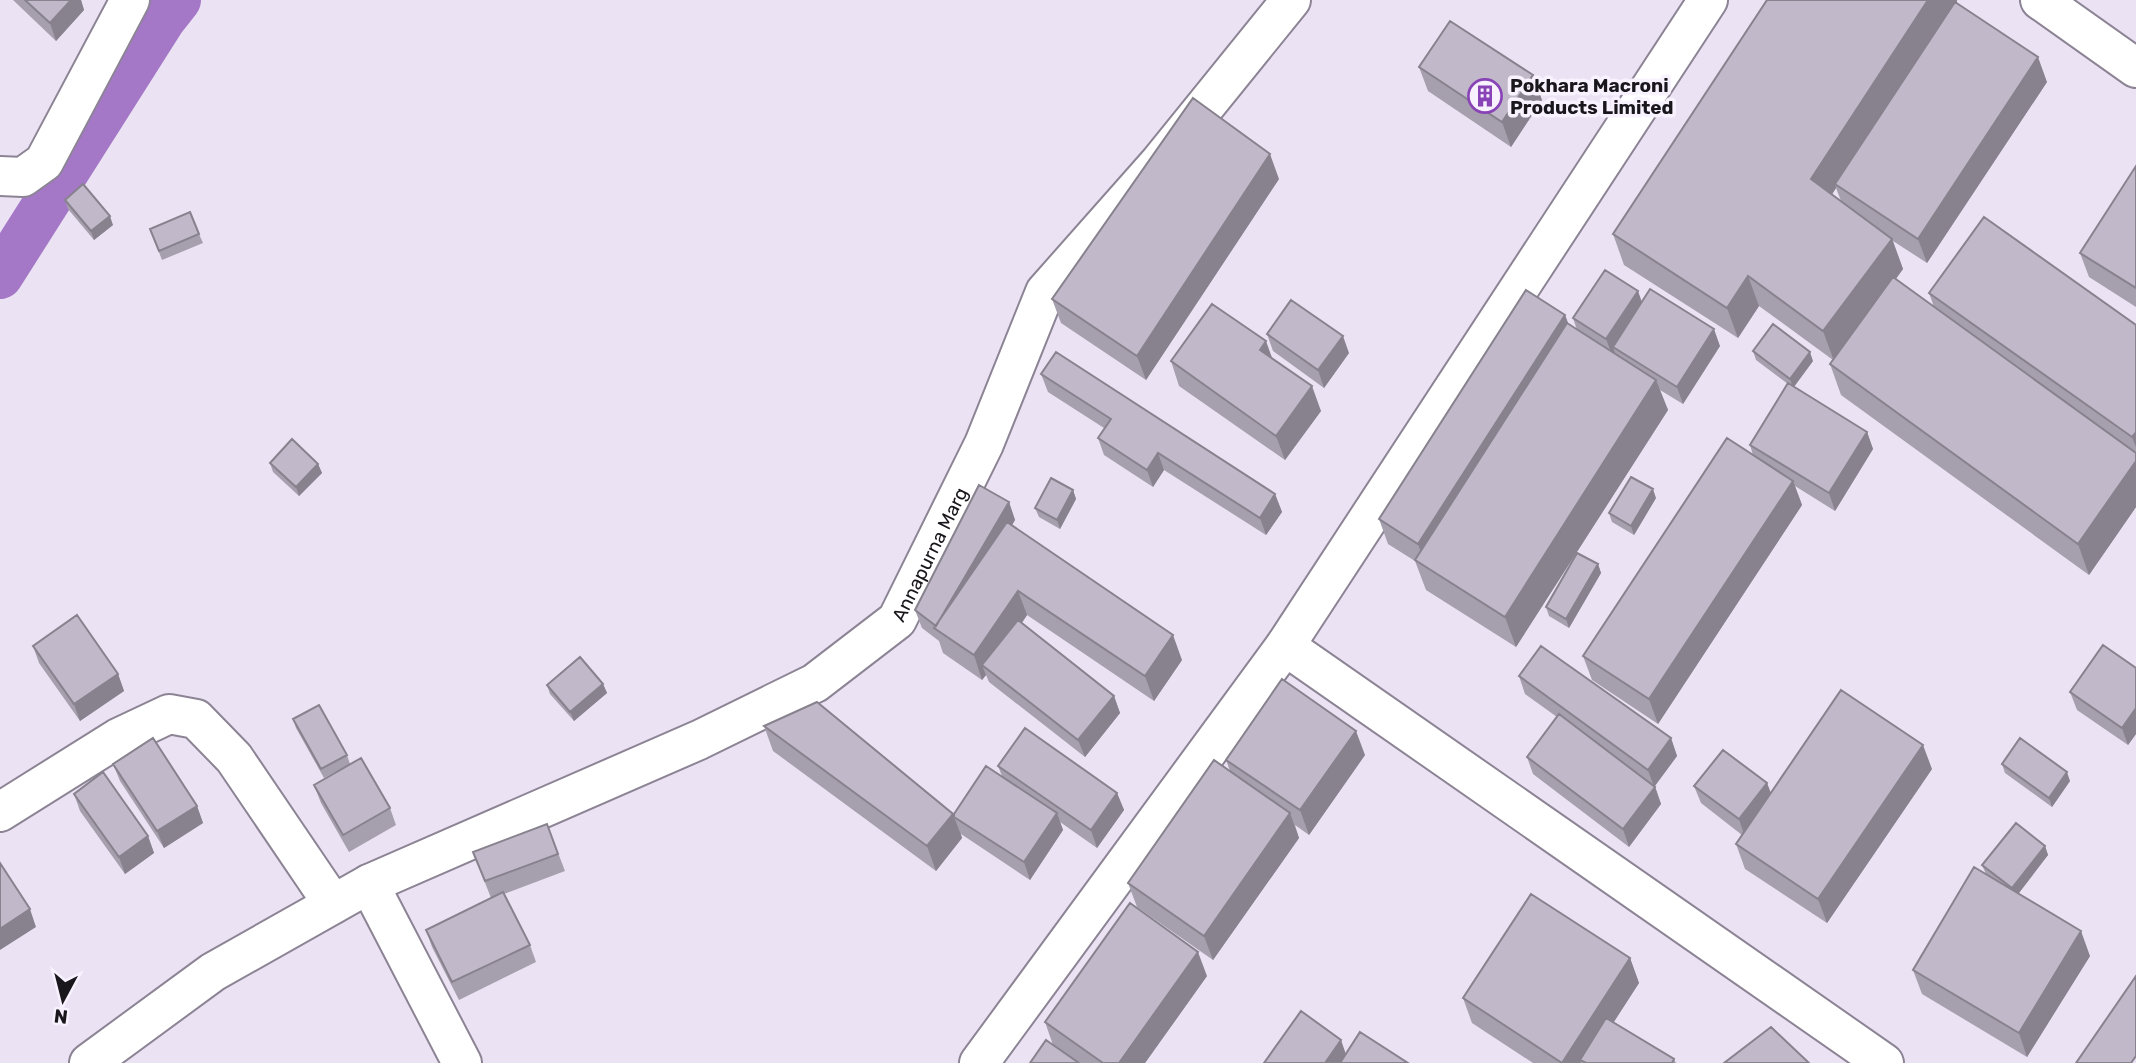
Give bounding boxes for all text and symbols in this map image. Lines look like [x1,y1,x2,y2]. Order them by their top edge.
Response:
place label: Pokhara Macroni Products Limited [1510,74,1674,119]
building icon: Pokhara Macroni Products Limited [1466,77,1504,115]
street label: Annapurna Marg [887,483,972,625]
north arrow [28,965,98,1035]
text: N [53,1004,69,1029]

